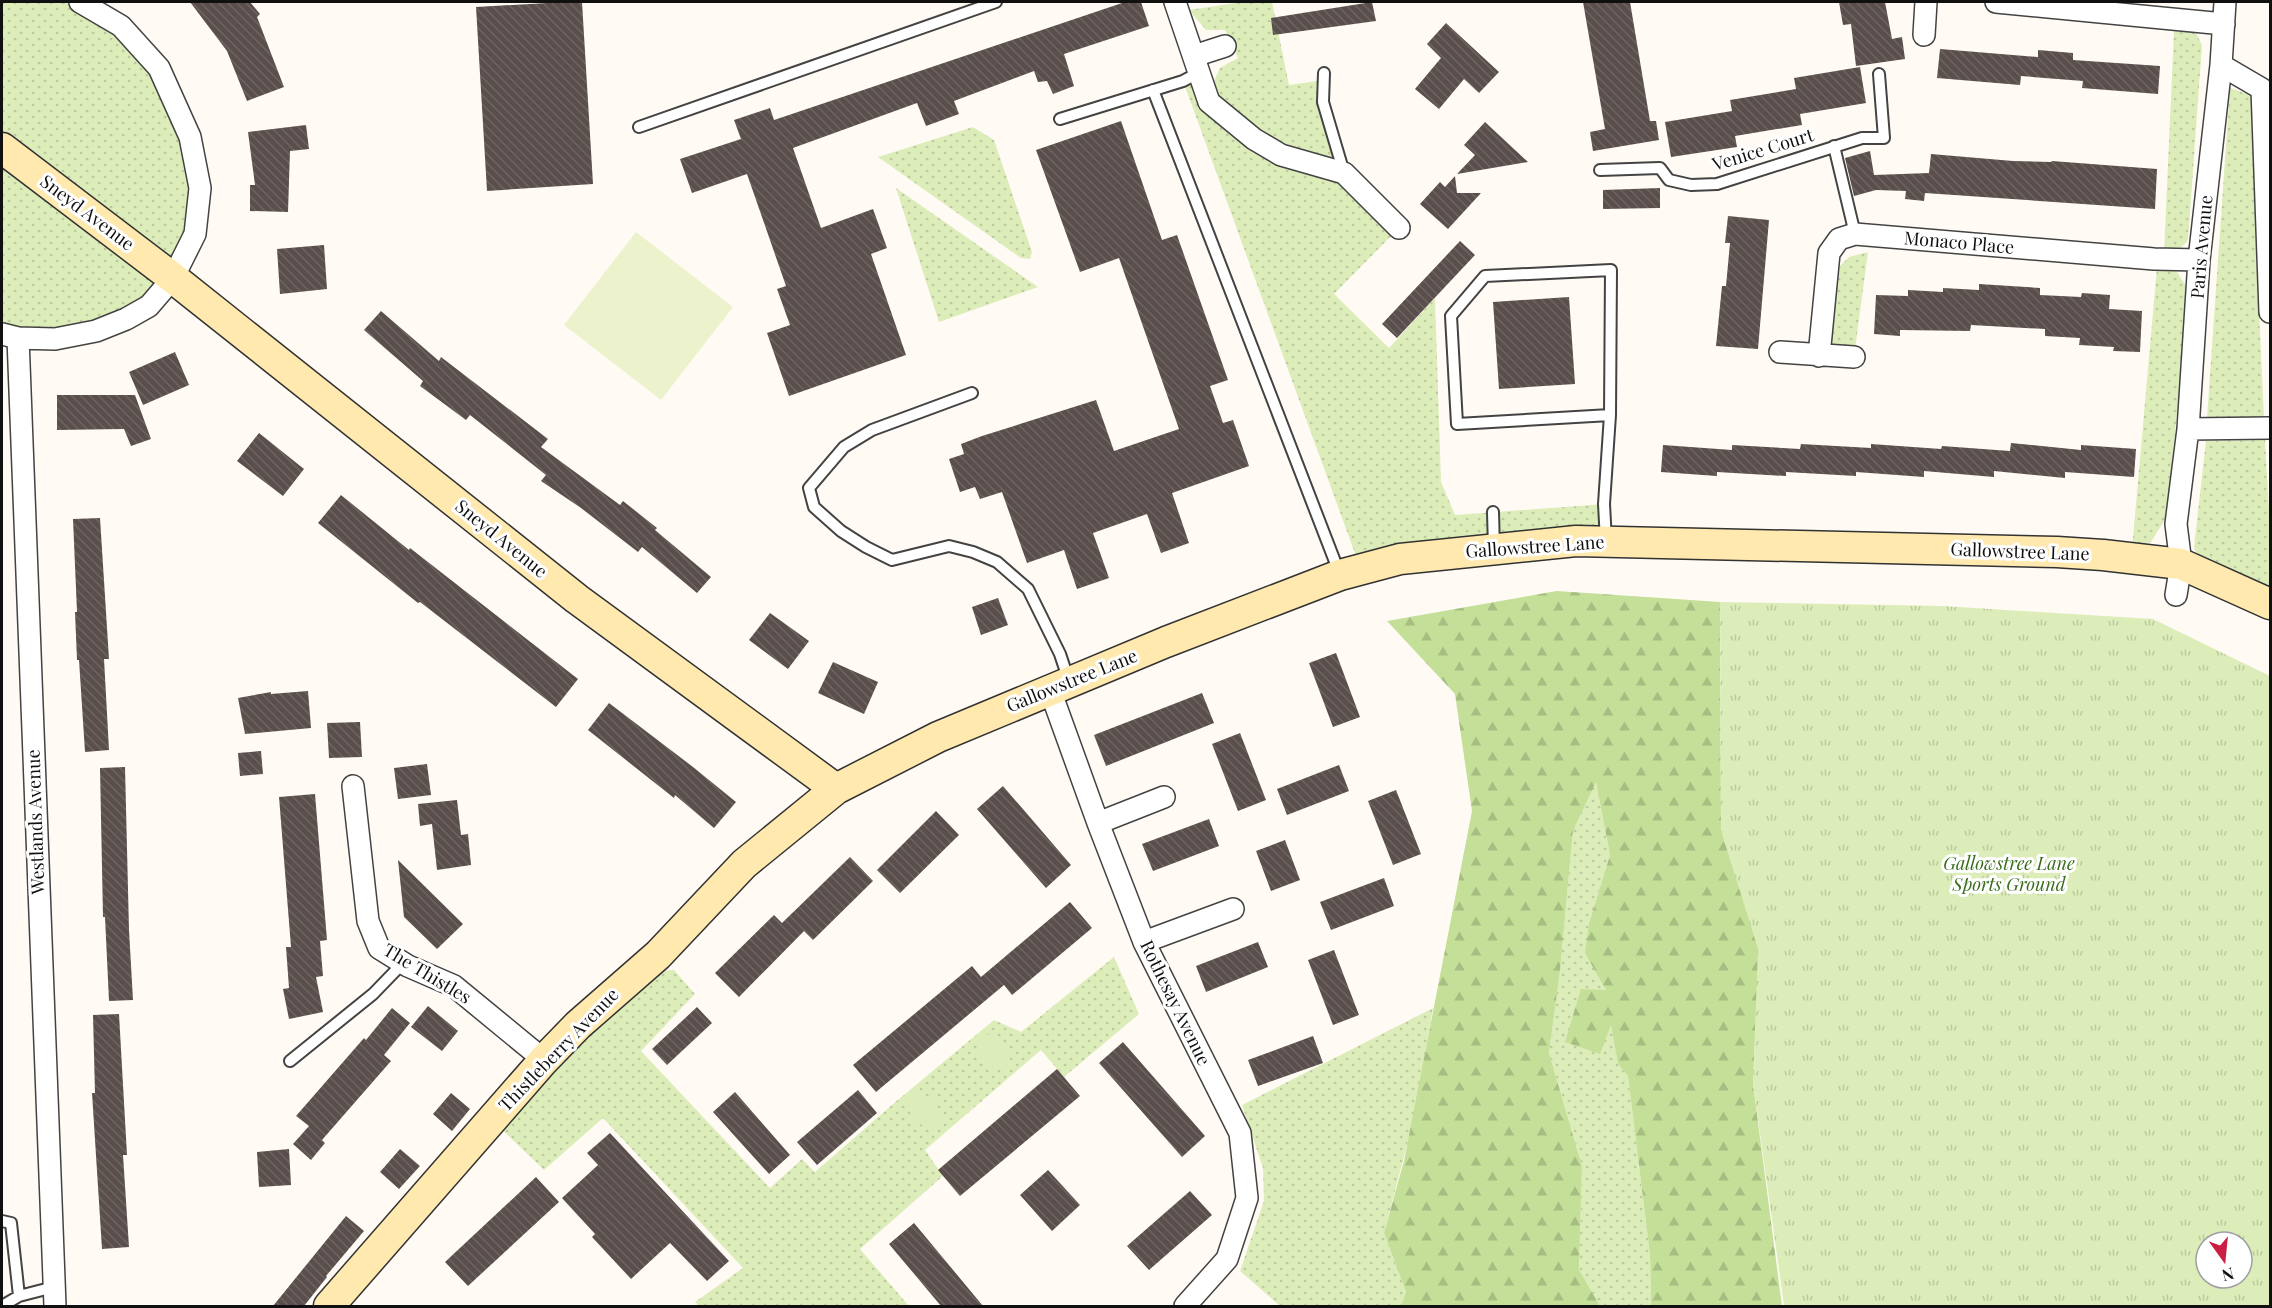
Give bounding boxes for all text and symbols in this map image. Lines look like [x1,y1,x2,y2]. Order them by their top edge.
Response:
street label: Venice Court [1708,122,1817,176]
street label: Sneyd Avenue [36,169,140,256]
street label: Paris Avenue [2185,194,2217,300]
street label: Monaco Place [1903,225,2015,259]
street label: Sneyd Avenue [451,494,553,583]
street label: Gallowstree Lane [1465,529,1605,563]
street label: Gallowstree Lane [1950,537,2090,565]
street label: Gallowstree Lane [1003,643,1141,717]
street label: Westlands Avenue [20,749,50,896]
park label: Gallowstree Lane Sports Ground [1943,851,2075,896]
street label: Rothesay Avenue [1135,936,1217,1069]
street label: The Thistles [379,938,476,1009]
street label: Thistleberry Avenue [493,983,623,1116]
north arrow [2194,1230,2254,1290]
text: N [2219,1263,2236,1287]

